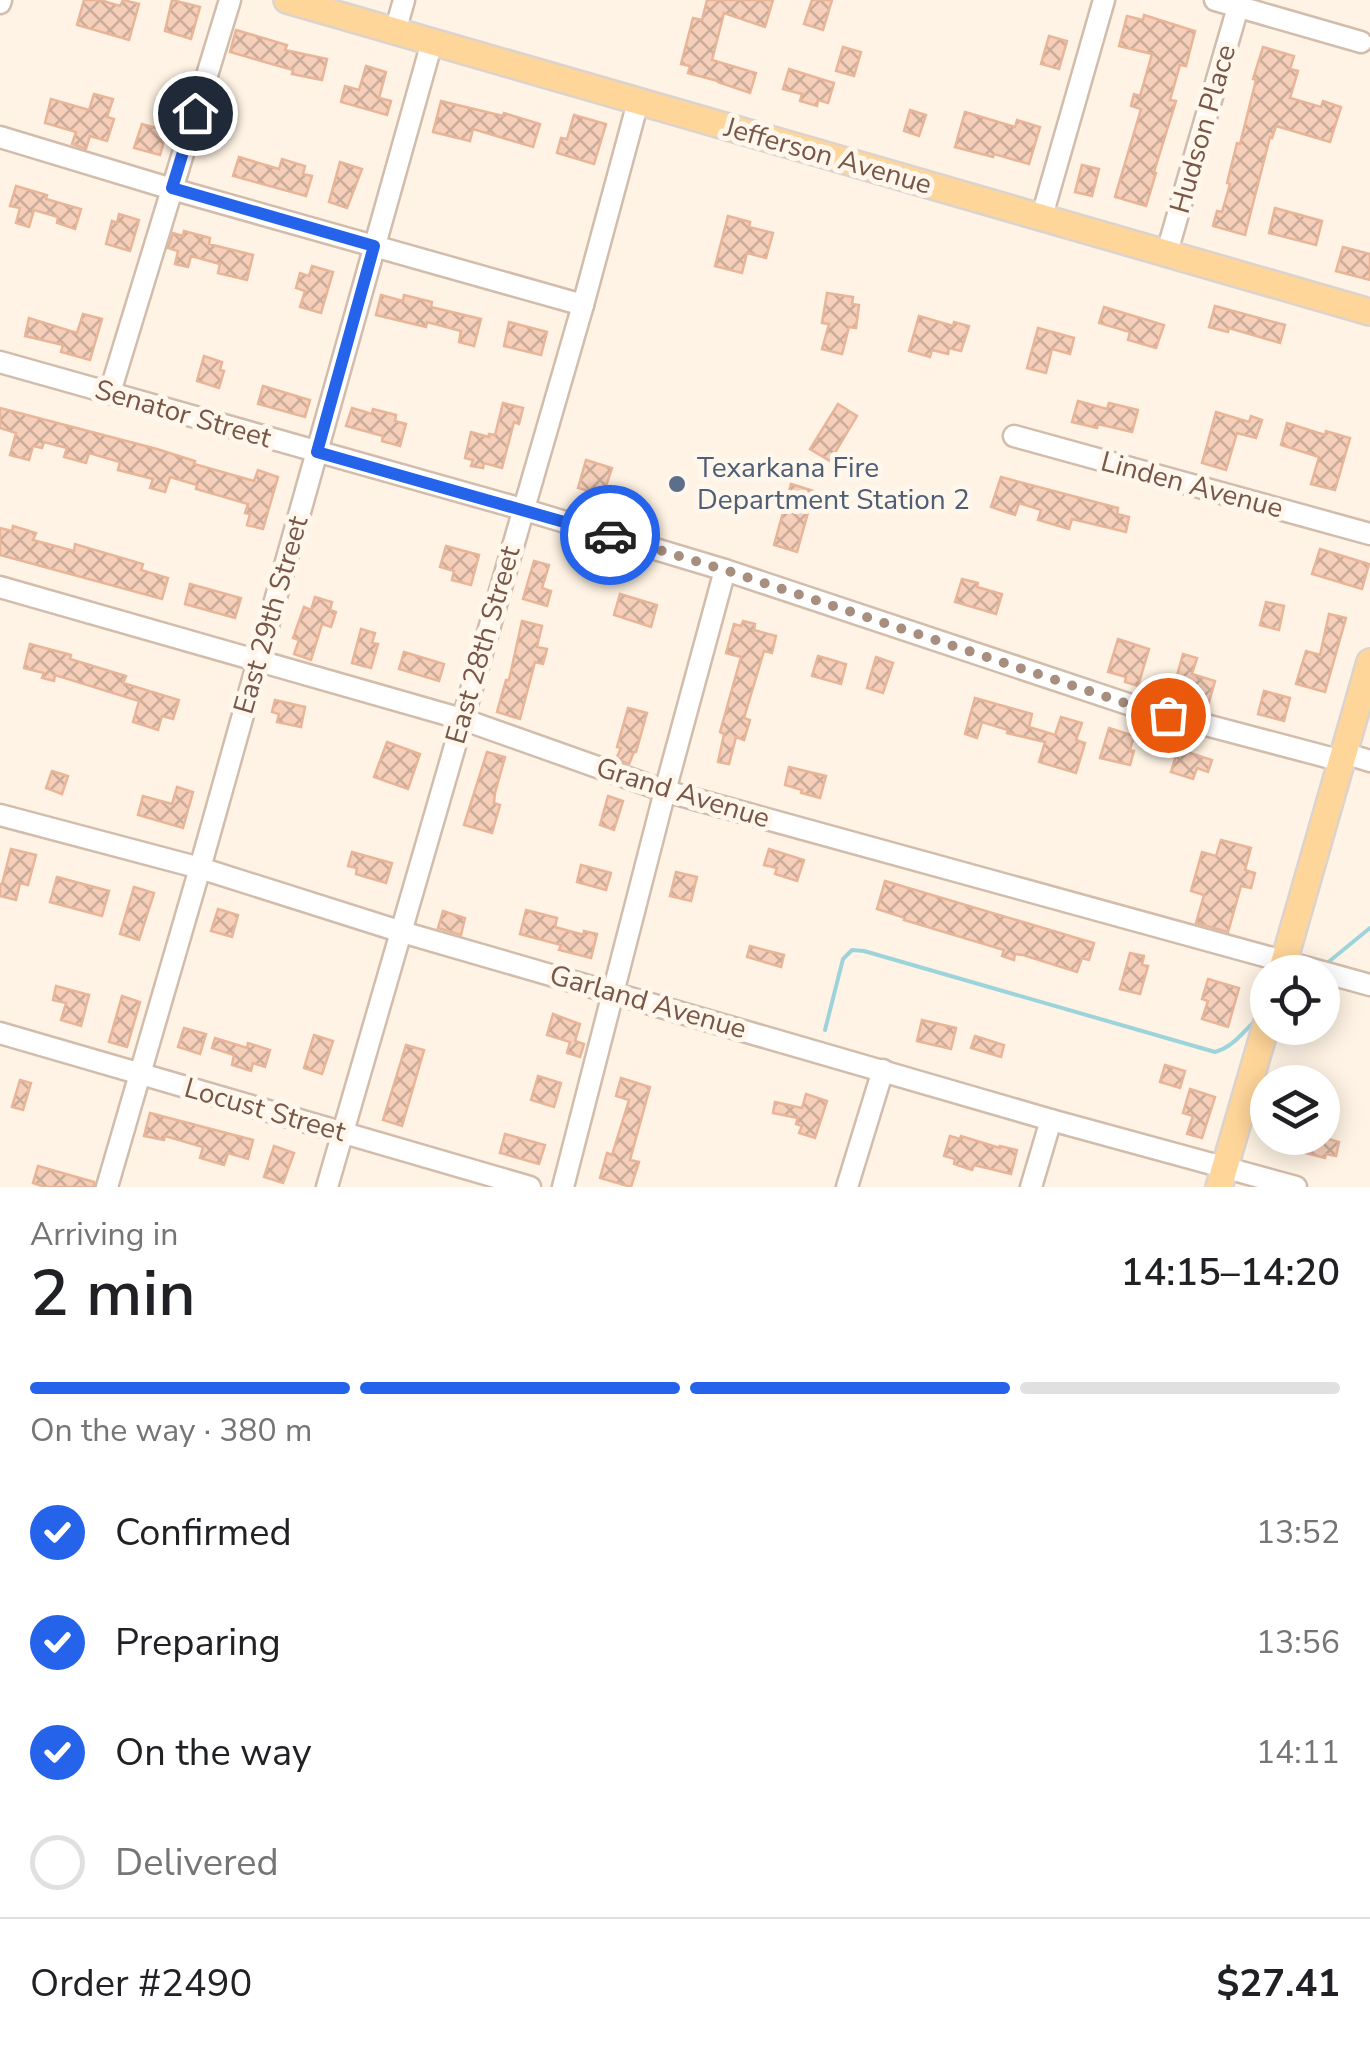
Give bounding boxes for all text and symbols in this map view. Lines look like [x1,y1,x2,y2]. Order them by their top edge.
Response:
street label: Hudson Place [1161,40,1245,218]
pin [153,71,238,156]
icon: home [168,86,223,141]
street label: Jefferson Avenue [719,108,936,204]
street label: Senator Street [90,371,276,457]
street label: Linden Avenue [1097,442,1287,528]
place label: Texarkana Fire Department Station 2 [697,449,970,519]
marker: Texarkana Fire Department Station 2 [666,473,688,495]
courier [560,485,660,585]
icon: car [583,508,638,563]
street label: East 29th Street [225,511,317,718]
street label: East 28th Street [437,541,529,748]
pin [1126,673,1211,758]
icon: bag [1141,688,1196,743]
street label: Grand Avenue [591,749,775,837]
map controls [1250,955,1340,1155]
button: locate [1250,955,1340,1045]
street label: Garland Avenue [545,956,751,1048]
button: layers [1250,1065,1340,1155]
street label: Locust Street [180,1069,350,1151]
text: Arriving in [30,1213,178,1256]
text: 14:15–14:20 [1121,1247,1340,1298]
text: 2 min [30,1249,196,1338]
text: On the way · 380 m [30,1409,312,1452]
icon: check [30,1505,85,1560]
text: Confirmed [115,1507,292,1558]
text: 13:52 [1256,1511,1340,1554]
icon: check [30,1615,85,1670]
text: Preparing [115,1617,281,1668]
text: 13:56 [1256,1621,1340,1664]
icon: check [30,1725,85,1780]
text: On the way [115,1727,311,1778]
text: 14:11 [1256,1731,1340,1774]
text: Delivered [115,1837,279,1888]
text: Order #2490 [30,1958,252,2009]
text: $27.41 [1217,1958,1340,2009]

